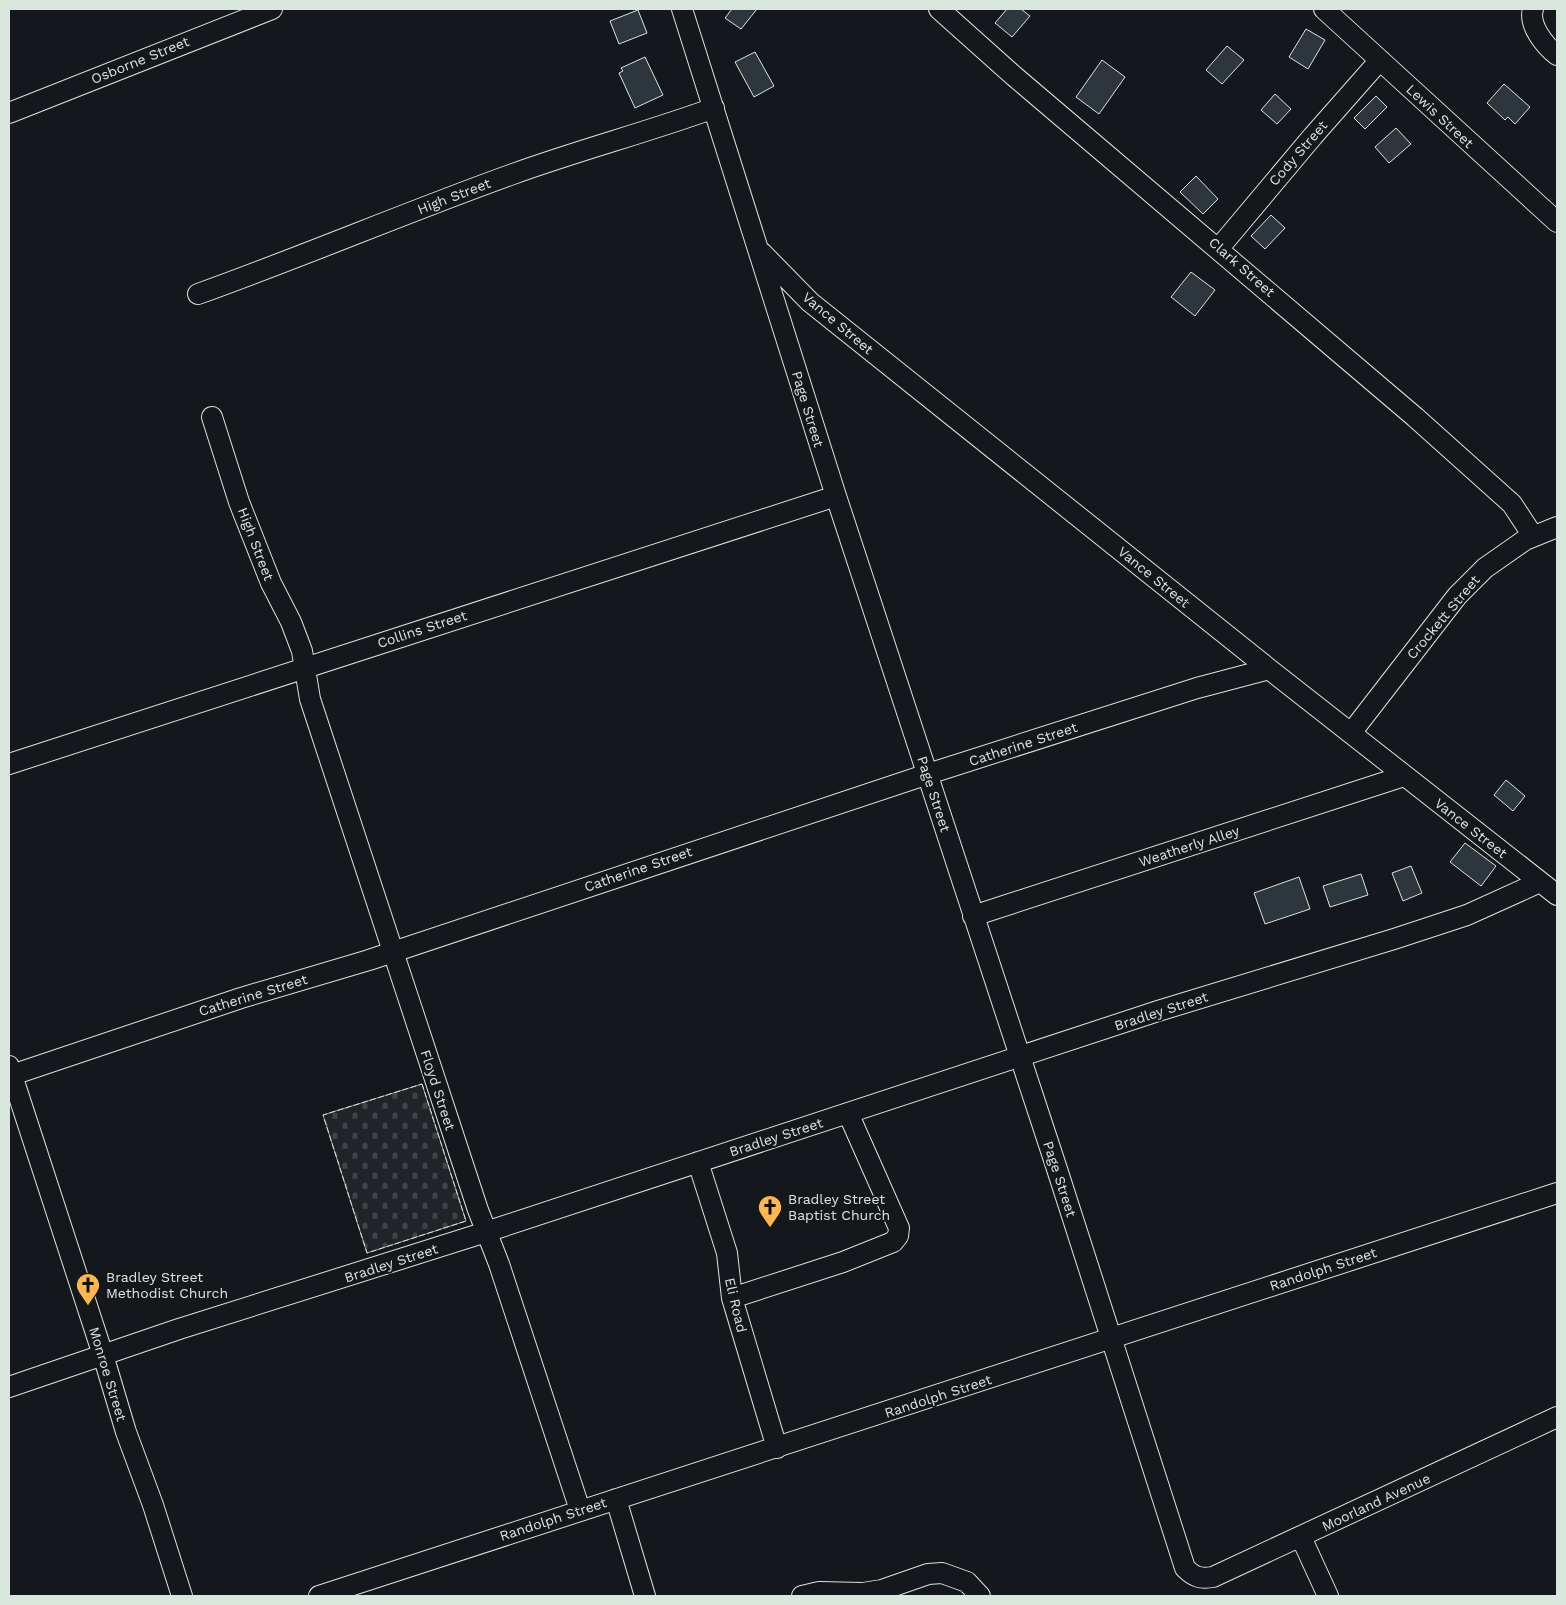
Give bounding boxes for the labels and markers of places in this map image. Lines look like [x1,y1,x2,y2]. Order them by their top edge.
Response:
place label: Bradley Street Baptist Church [788,1191,890,1223]
church icon: Bradley Street Baptist Church [757,1194,783,1228]
place label: Bradley Street Methodist Church [106,1269,228,1301]
church icon: Bradley Street Methodist Church [75,1272,101,1306]

